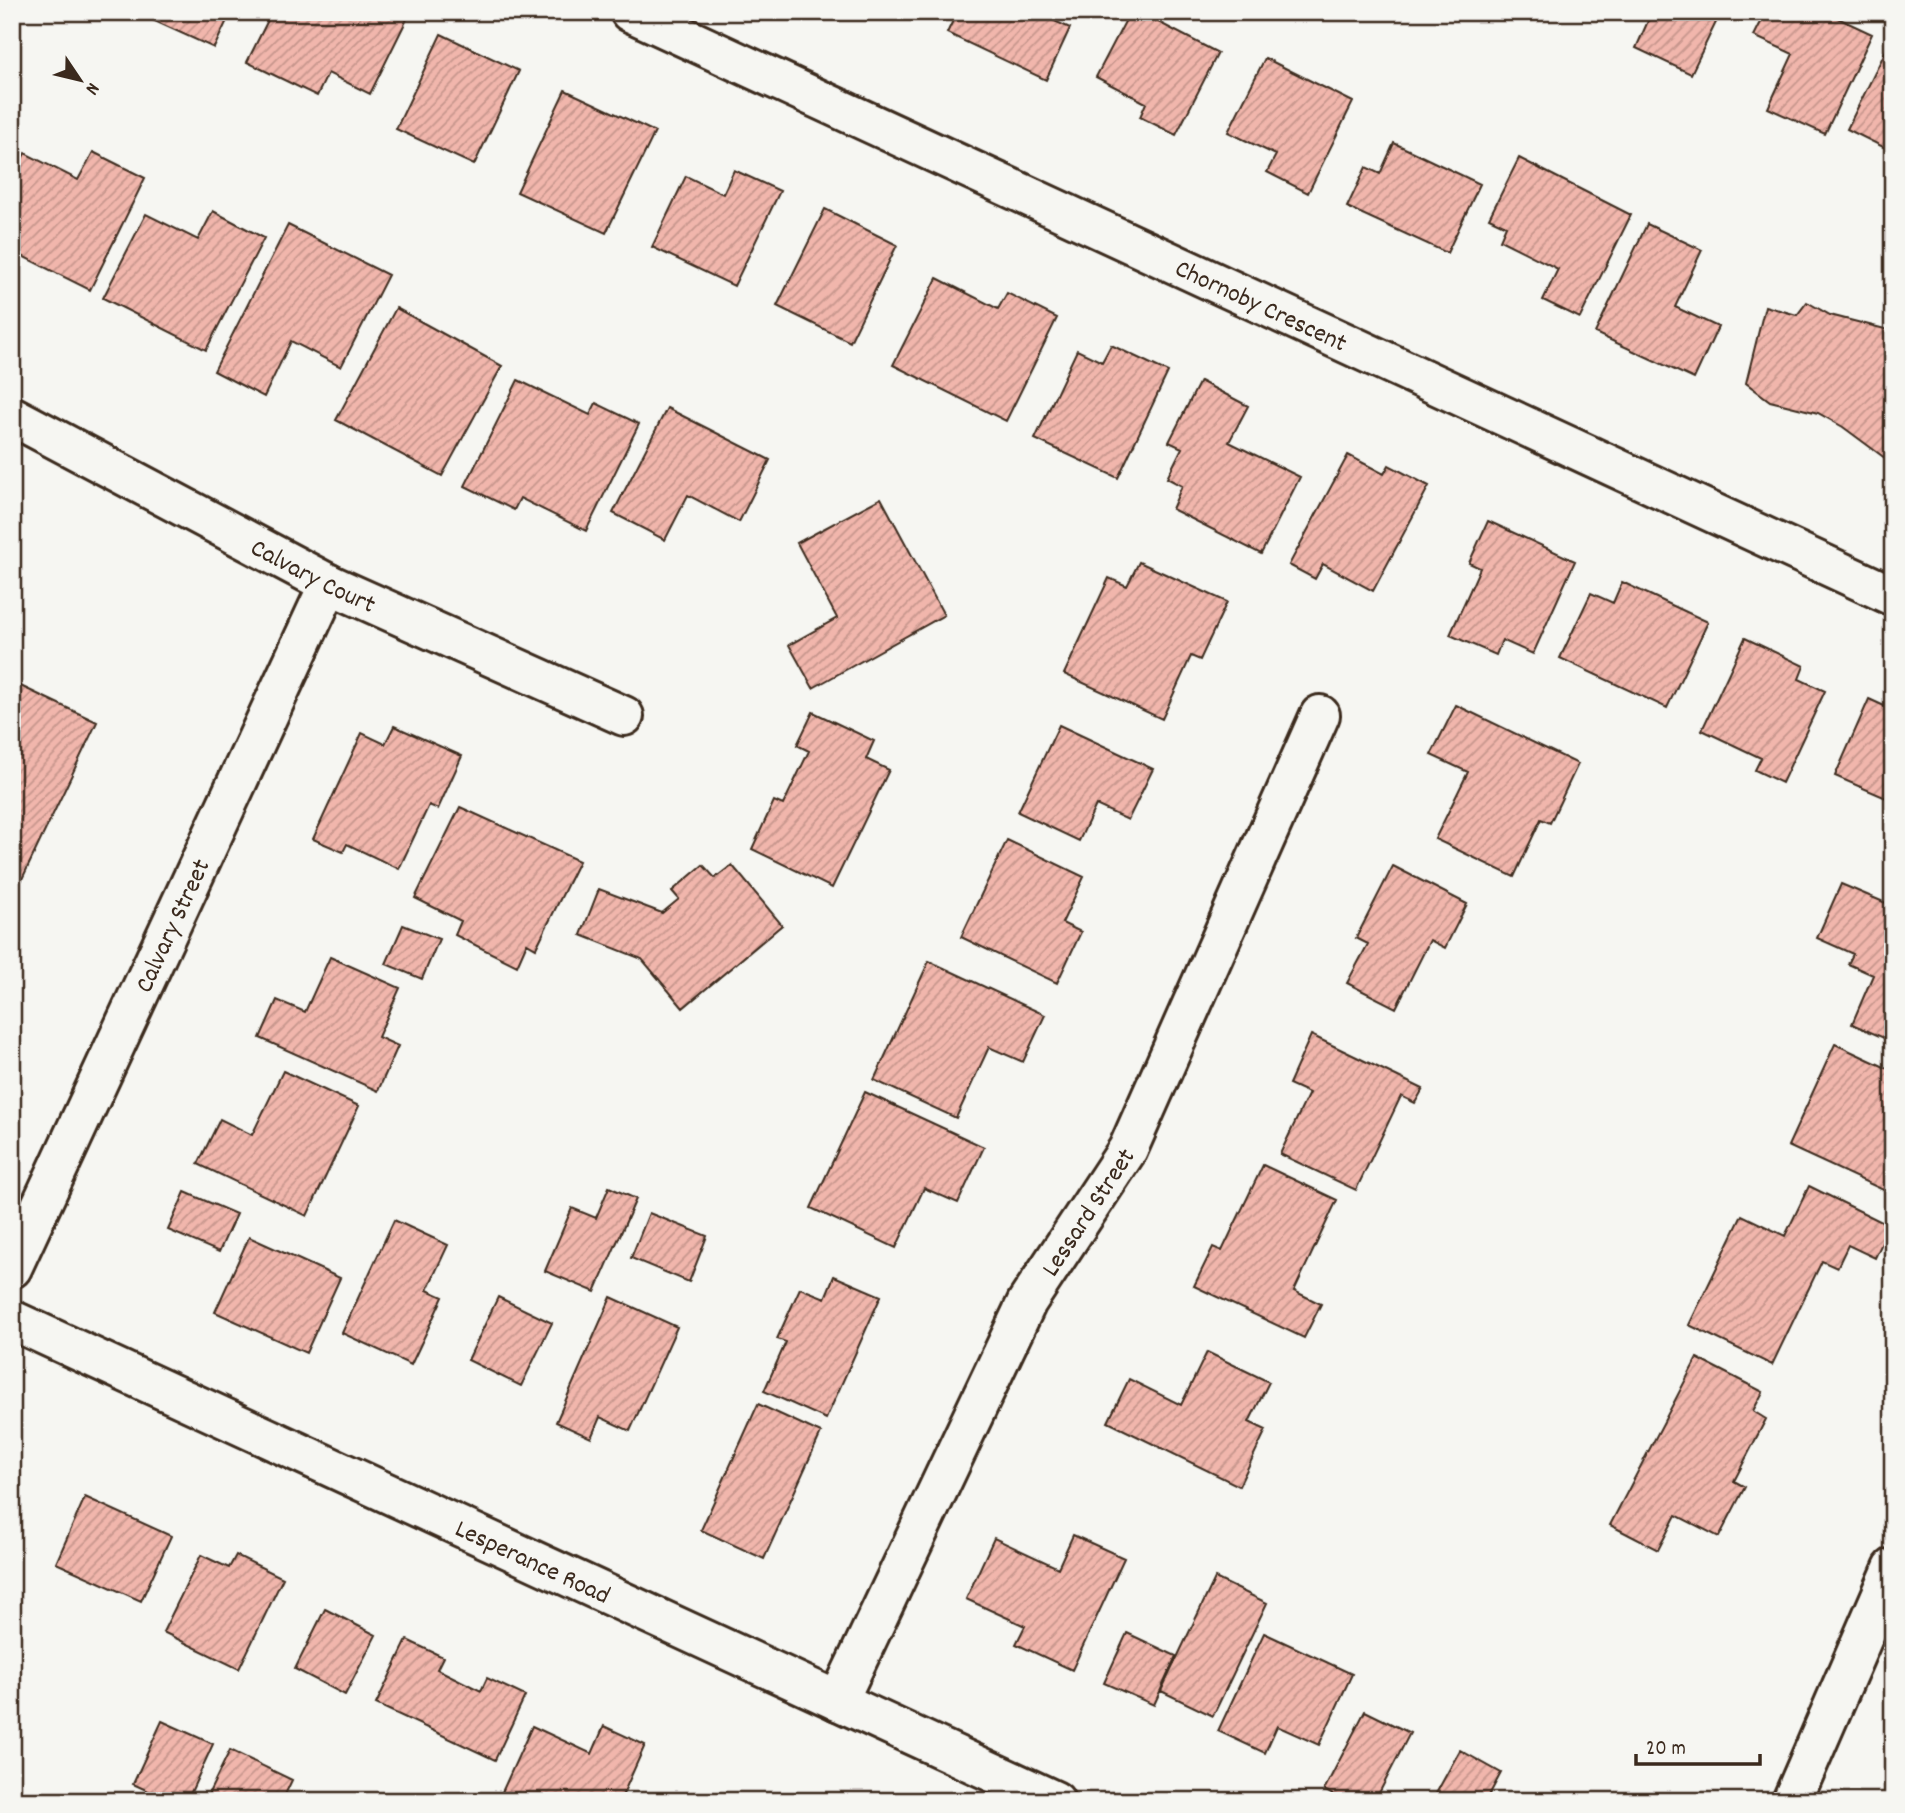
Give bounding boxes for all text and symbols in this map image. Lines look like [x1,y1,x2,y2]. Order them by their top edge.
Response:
north arrow [46,46,116,116]
text: N [77,76,105,99]
street label: Chornoby Crescent [1168,251,1353,363]
street label: Calvary Court [243,531,381,625]
street label: Calvary Street [127,853,221,999]
street label: Lessard Street [1034,1141,1146,1285]
street label: Lesperance Road [448,1512,615,1615]
scale bar [1636,1722,1760,1766]
text: 20 m [1646,1735,1686,1765]

